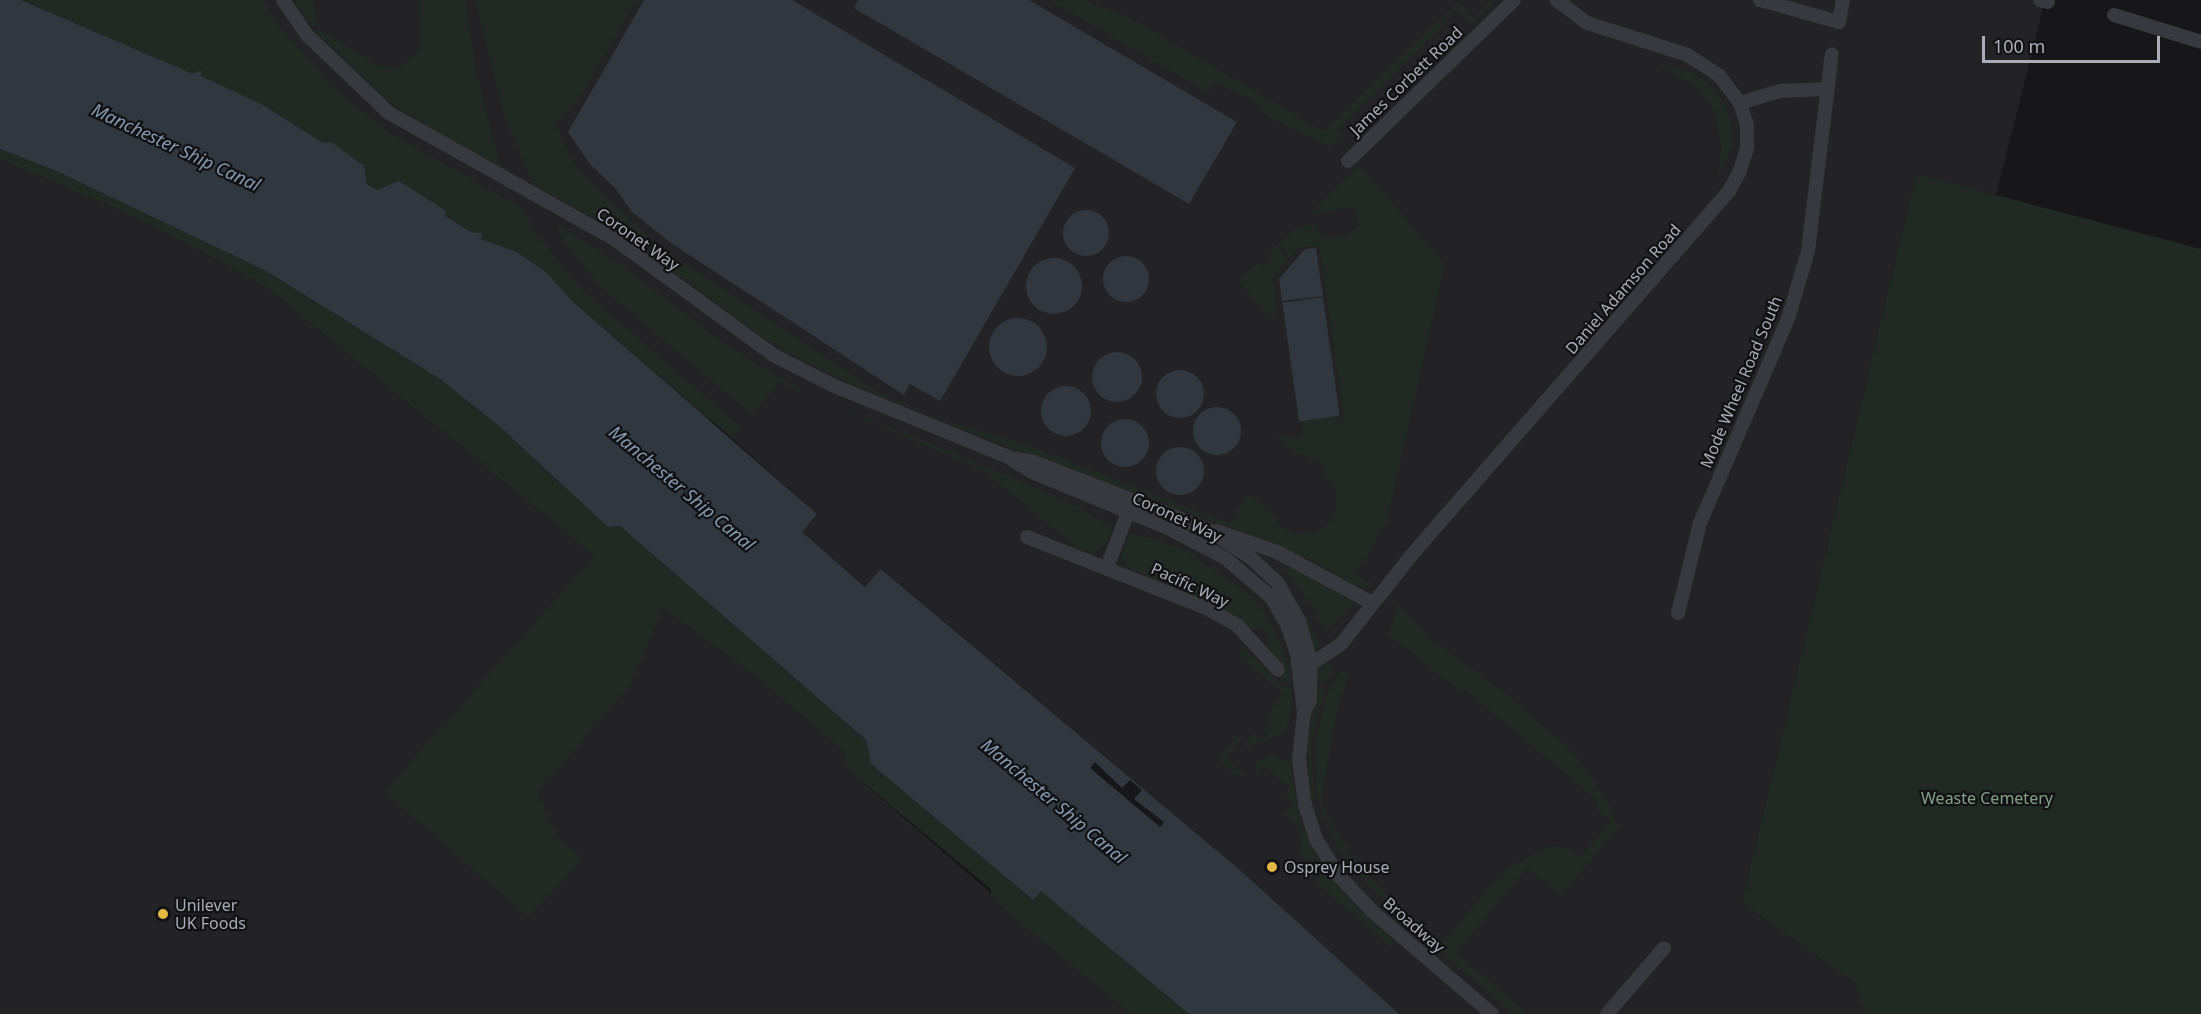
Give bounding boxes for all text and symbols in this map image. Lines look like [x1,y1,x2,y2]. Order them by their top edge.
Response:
street label: James Corbett Road [1346,22,1466,140]
scale bar [1985,24,2164,62]
text: 100 m [1993,34,2045,58]
water label: Manchester Ship Canal [88,98,264,196]
street label: Coronet Way [593,204,683,274]
street label: Daniel Adamson Road [1561,220,1685,358]
street label: Mode Wheel Road South [1696,293,1786,471]
water label: Manchester Ship Canal [605,421,759,555]
street label: Coronet Way [1129,488,1225,546]
street label: Pacific Way [1148,559,1232,611]
water label: Manchester Ship Canal [977,734,1131,868]
park label: Weaste Cemetery [1921,788,2053,808]
place label: Osprey House [1284,857,1389,877]
marker: Osprey House [1265,860,1279,874]
street label: Broadway [1379,893,1449,957]
place label: Unilever UK Foods [175,895,246,933]
marker: Unilever UK Foods [156,907,170,921]

